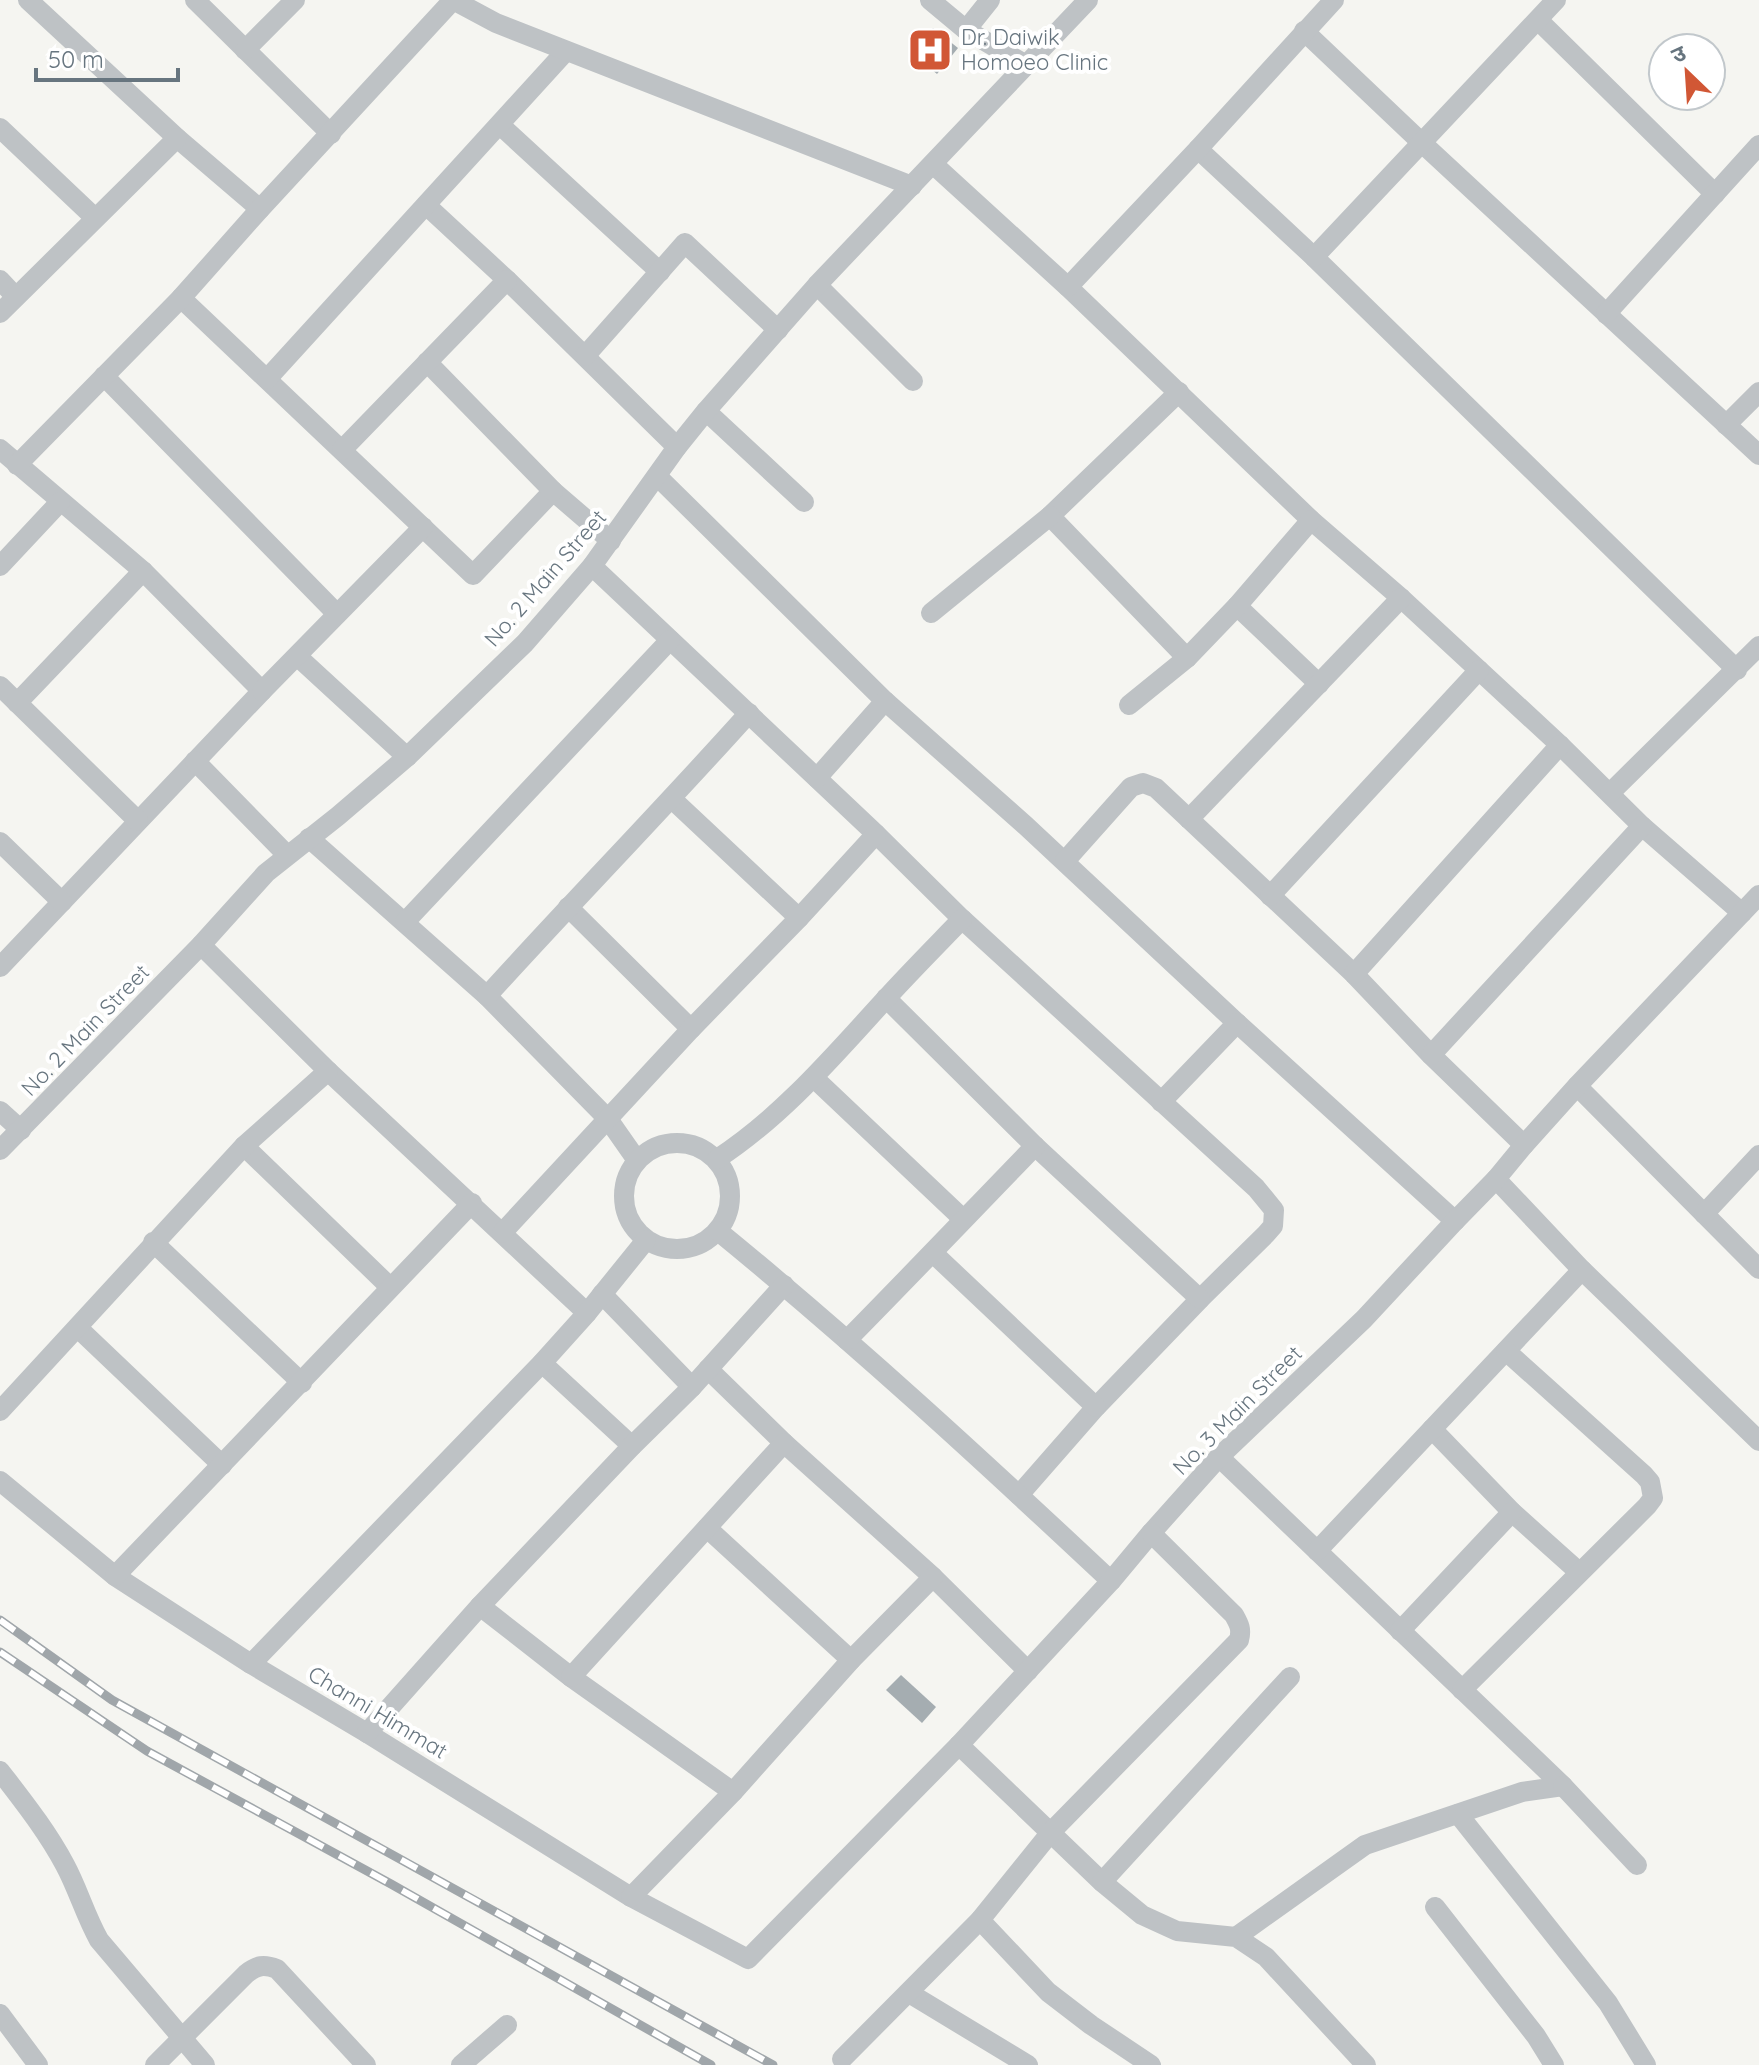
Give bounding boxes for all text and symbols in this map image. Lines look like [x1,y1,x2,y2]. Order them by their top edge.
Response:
place label: Dr. Daiwik Homoeo Clinic [961,23,1108,76]
hospital icon: Dr. Daiwik Homoeo Clinic [906,26,954,74]
scale bar [36,32,178,82]
north arrow [1647,32,1727,112]
text: उ [1667,38,1691,69]
text: 50 m [48,44,104,74]
street label: No. 2 Main Street [478,504,612,652]
street label: No. 2 Main Street [15,958,155,1102]
street label: No. 3 Main Street [1166,1339,1308,1481]
street label: Channi Himmat [303,1659,453,1765]

